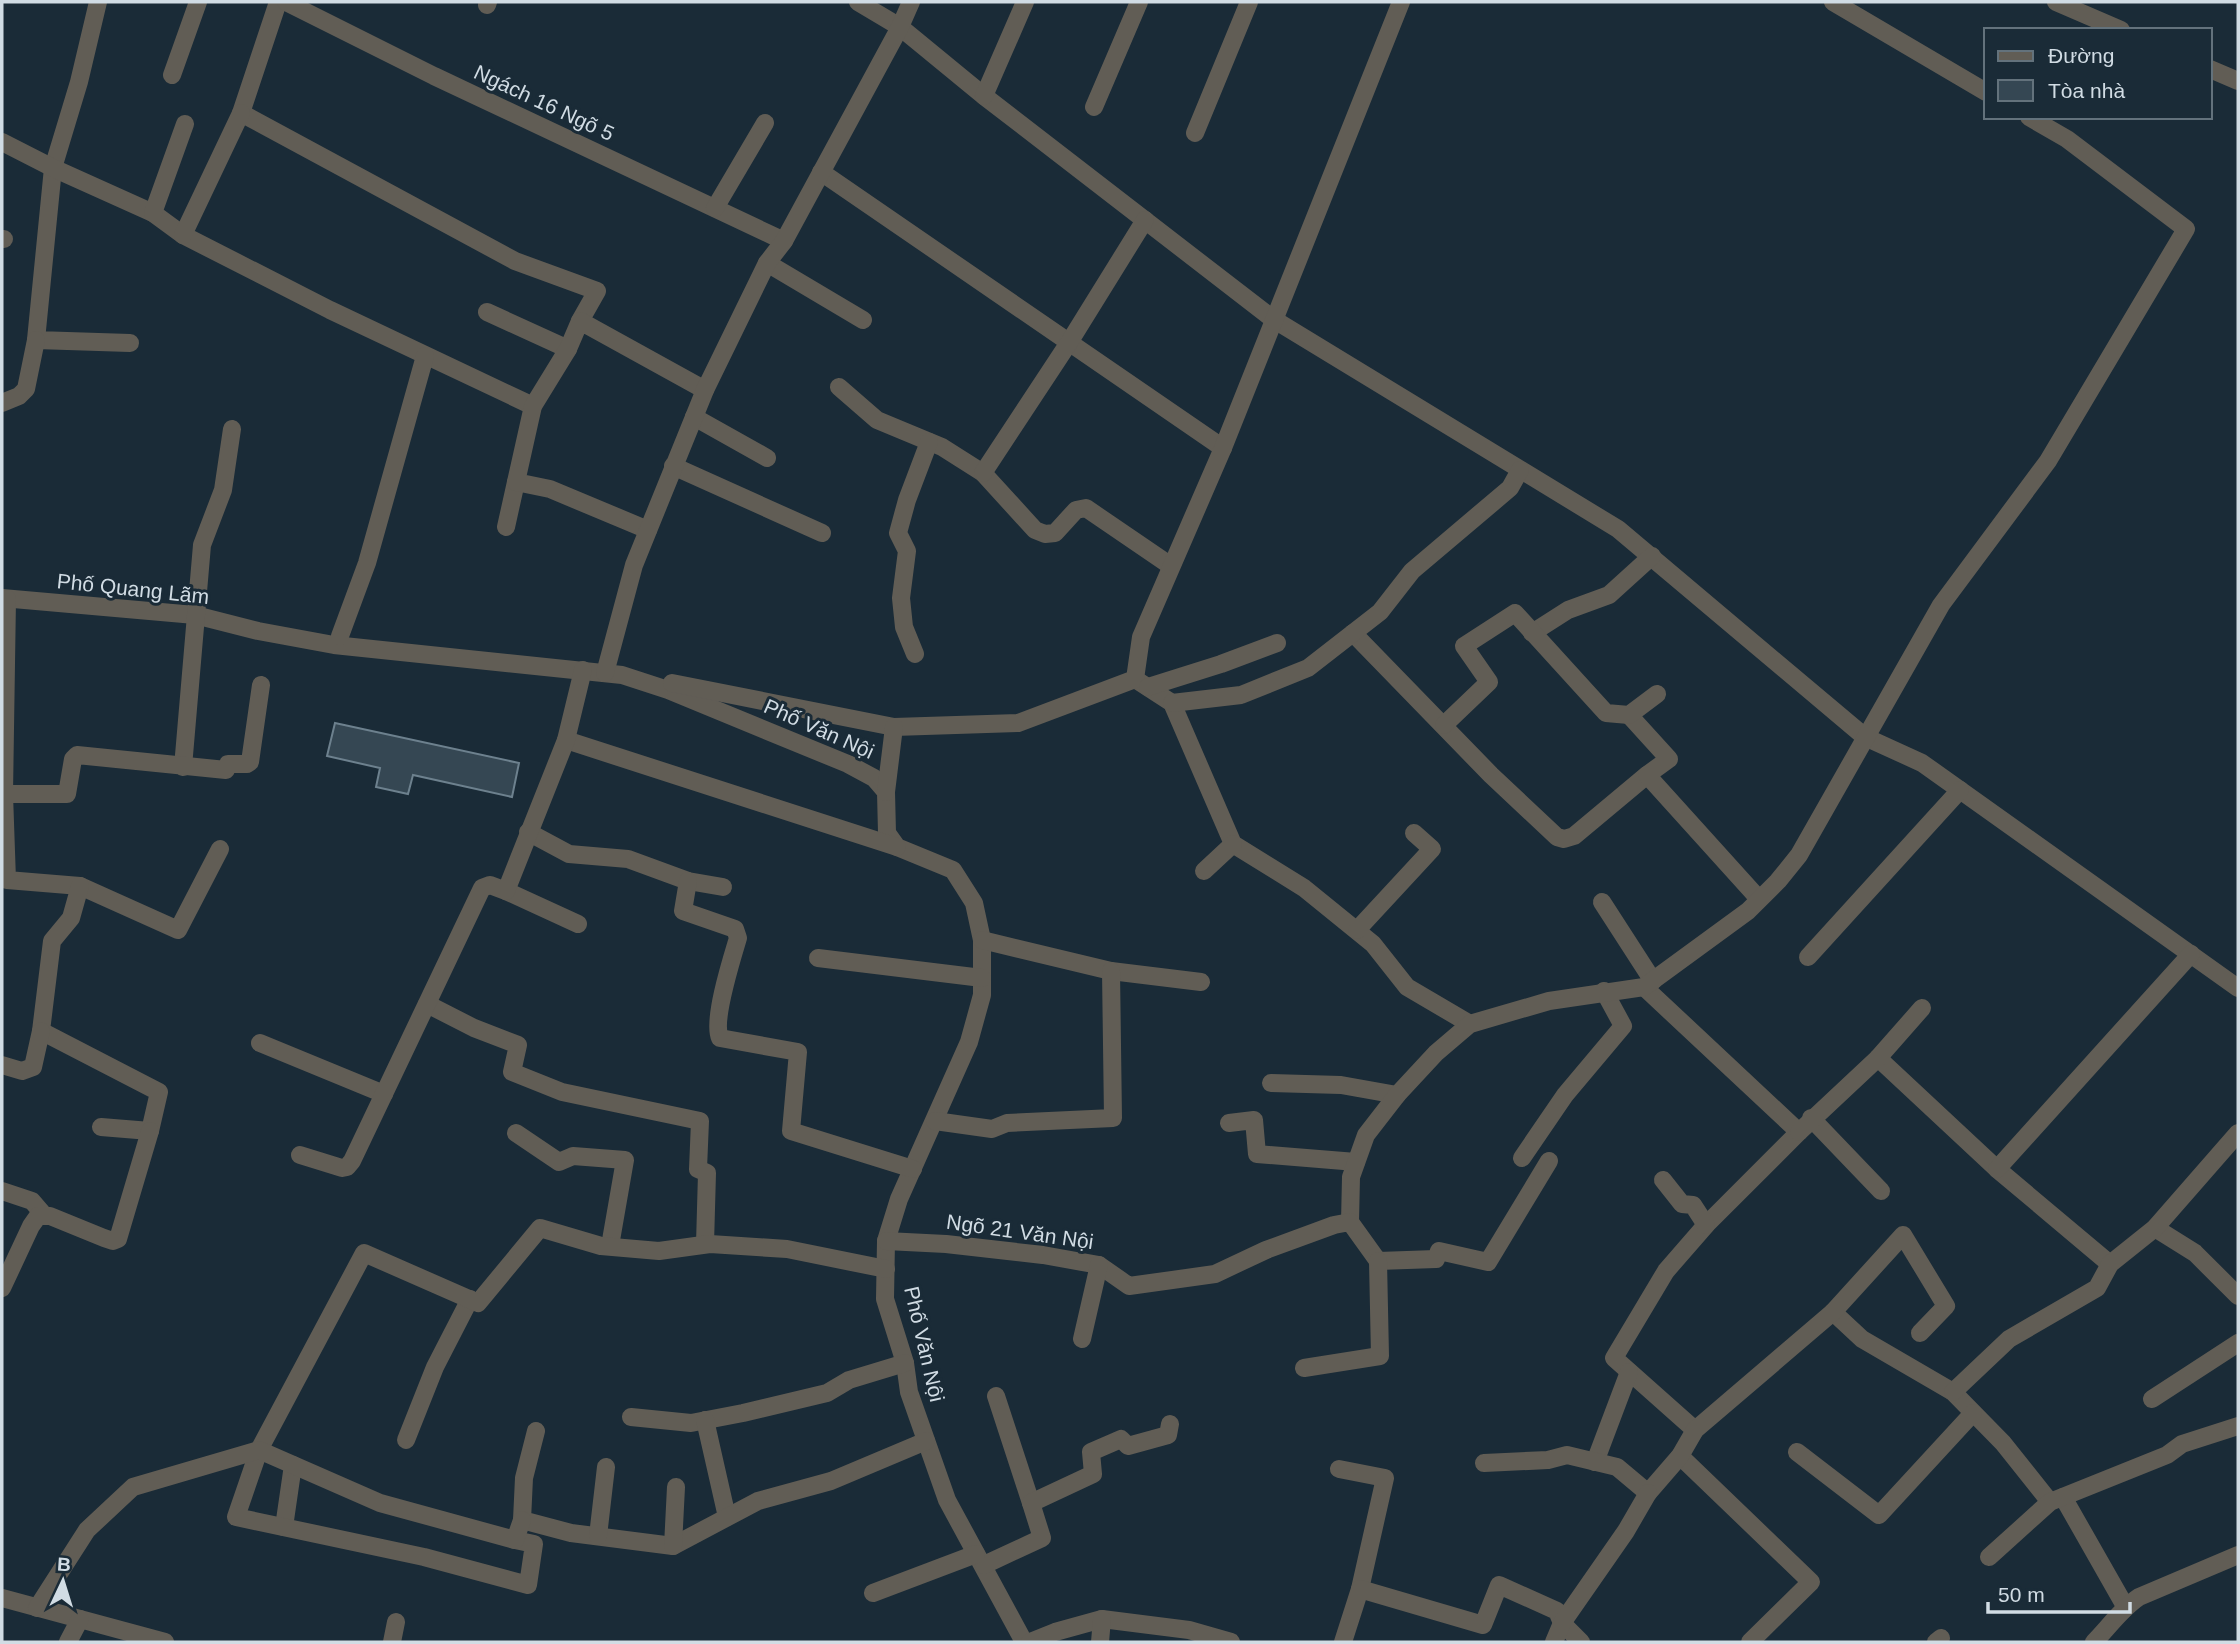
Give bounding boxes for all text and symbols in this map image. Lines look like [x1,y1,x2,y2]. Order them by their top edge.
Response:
legend [1984,28,2212,119]
text: Đường [2048,44,2114,67]
street label: Ngách 16 Ngõ 5 [471,60,618,145]
text: Tòa nhà [2048,79,2125,102]
street label: Phố Quang Lãm [56,569,210,608]
street label: Phố Văn Nội [761,694,878,763]
street label: Ngõ 21 Văn Nội [945,1210,1095,1253]
street label: Phố Văn Nội [900,1284,949,1404]
north arrow [28,1546,98,1616]
text: B [57,1554,72,1575]
scale bar [1988,1570,2130,1614]
text: 50 m [1998,1583,2045,1606]

